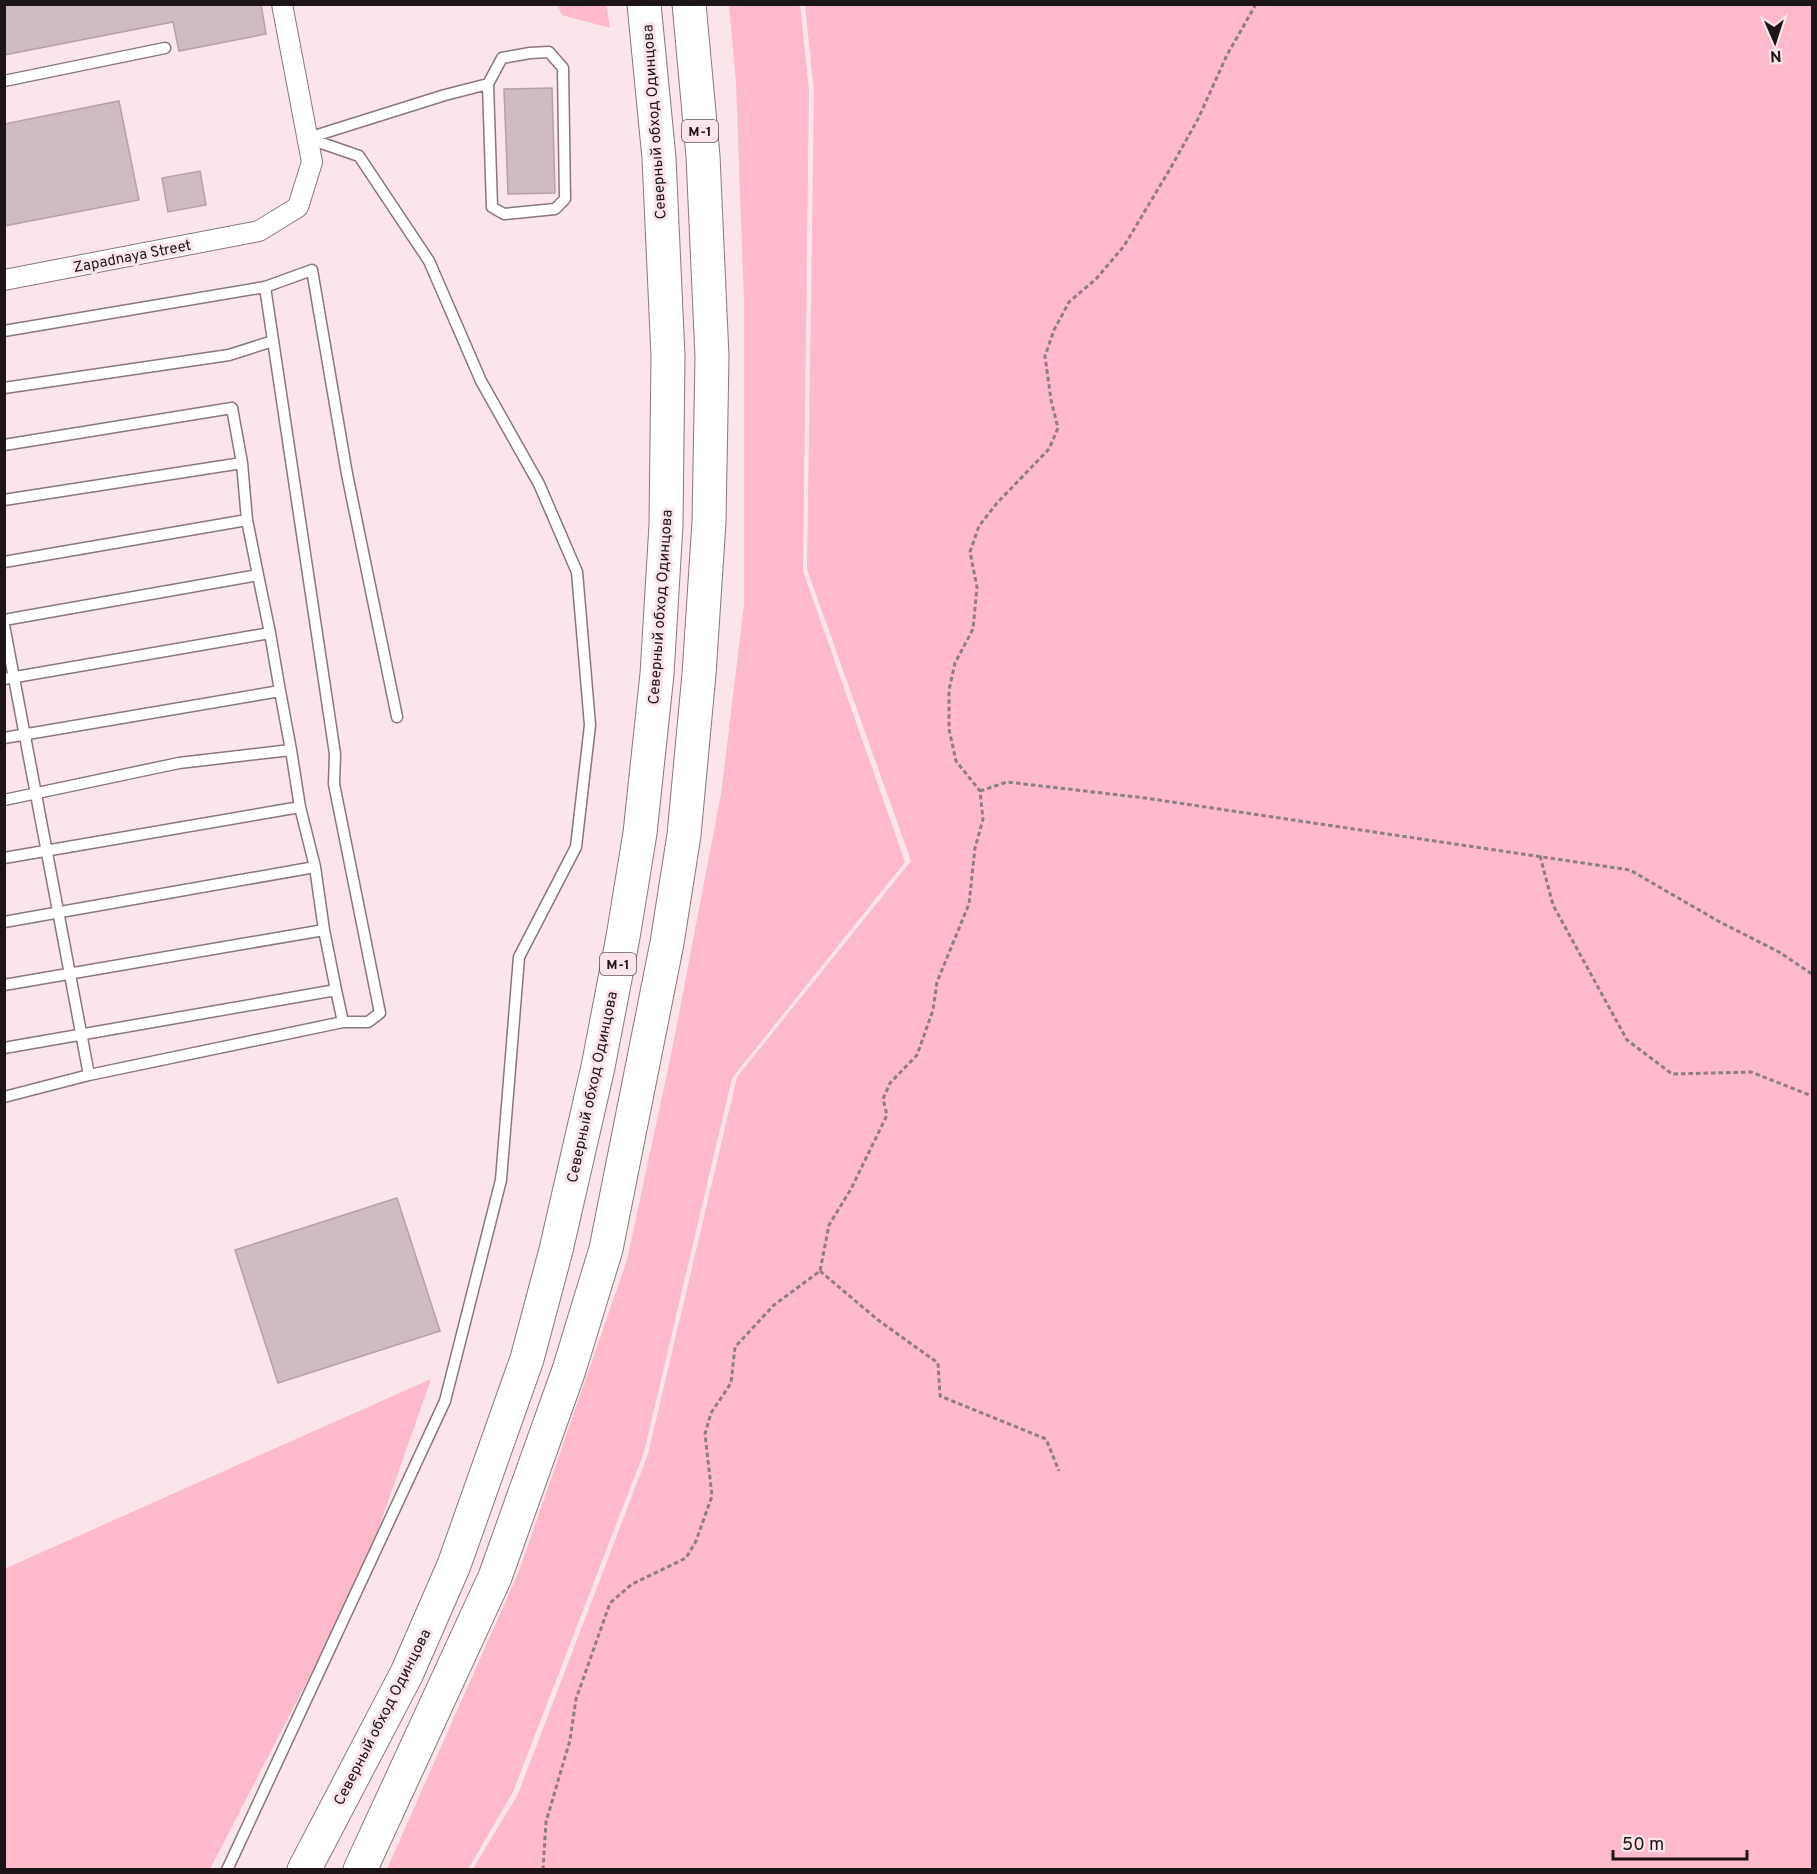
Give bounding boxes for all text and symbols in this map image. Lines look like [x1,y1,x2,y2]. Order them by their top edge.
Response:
north arrow [1745,12,1805,72]
street label: Северный обход Одинцова [639,24,672,220]
text: N [1769,45,1782,65]
road number: М-1 [682,120,718,142]
street label: Zapadnaya Street [72,237,193,278]
street label: Северный обход Одинцова [645,509,678,705]
road number: М-1 [600,953,636,975]
street label: Северный обход Одинцова [564,990,623,1185]
street label: Северный обход Одинцова [331,1626,436,1809]
scale bar [1613,1823,1746,1861]
text: 50 m [1622,1834,1664,1857]

